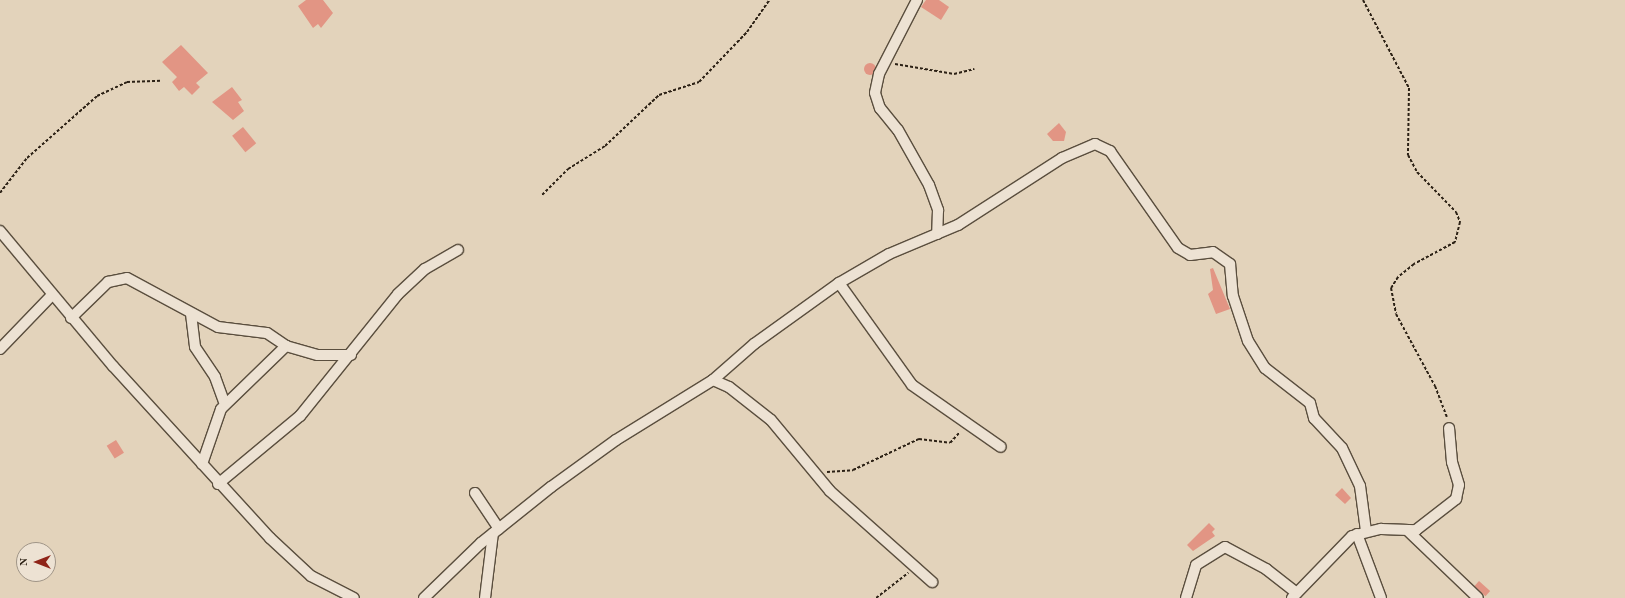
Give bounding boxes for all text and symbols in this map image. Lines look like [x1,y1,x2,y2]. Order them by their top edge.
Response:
north arrow [16,542,56,582]
text: N [19,558,30,566]

